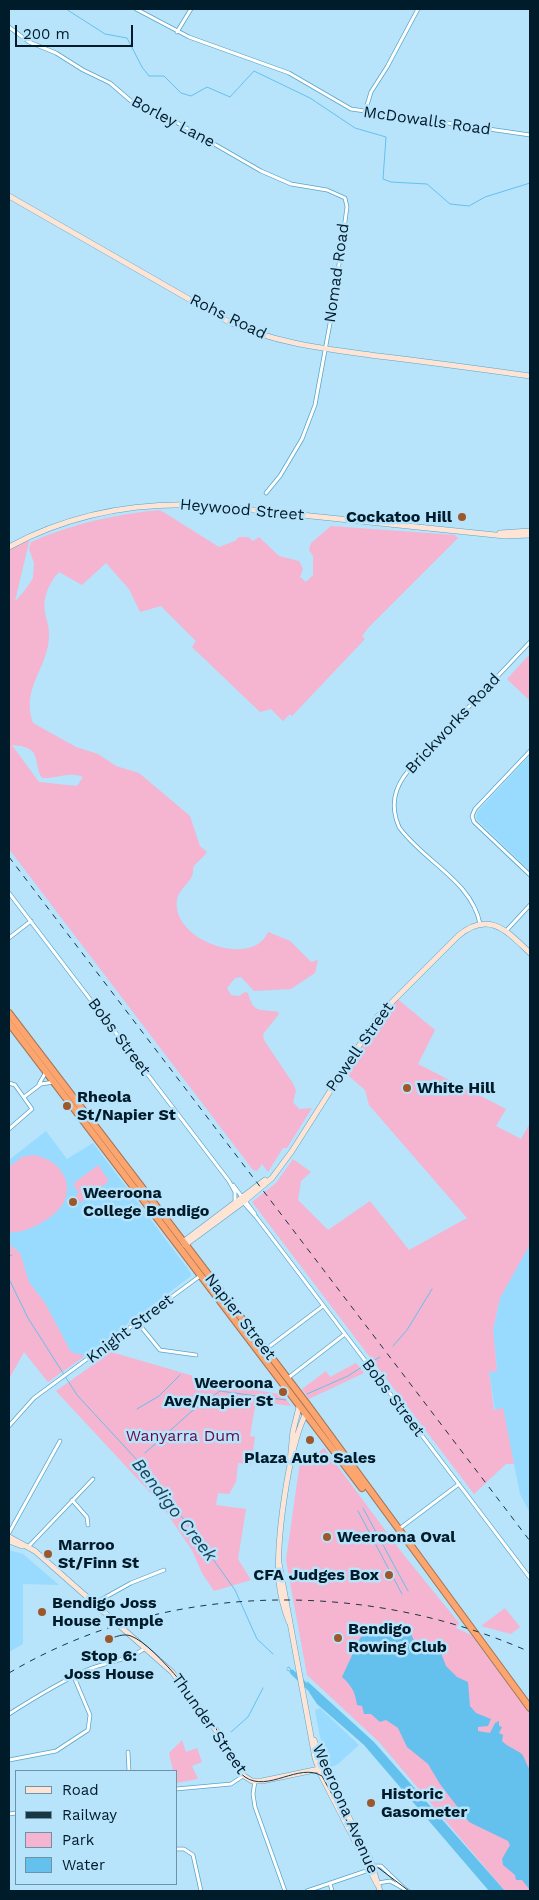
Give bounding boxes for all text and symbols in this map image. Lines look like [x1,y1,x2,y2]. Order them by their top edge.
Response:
scale bar [18,15,135,47]
text: 200 m [23,25,70,43]
street label: Borley Lane [128,92,218,152]
street label: McDowalls Road [362,103,492,139]
street label: Nomad Road [321,222,353,324]
street label: Rohs Road [187,290,269,344]
street label: Heywood Street [179,495,305,525]
place label: Cockatoo Hill [346,507,452,527]
marker: Cockatoo Hill [456,511,468,523]
street label: Brickworks Road [402,670,504,778]
street label: Bobs Street [84,994,154,1080]
street label: Powell Street [322,999,398,1095]
place label: White Hill [417,1078,495,1098]
marker: White Hill [401,1082,413,1094]
place label: Rheola St/Napier St [77,1087,176,1125]
marker: Rheola St/Napier St [61,1100,73,1112]
place label: Weeroona College Bendigo [83,1183,209,1221]
marker: Weeroona College Bendigo [67,1196,79,1208]
street label: Napier Street [200,1270,280,1364]
street label: Knight Street [83,1290,177,1368]
street label: Bobs Street [358,1355,428,1441]
place label: Weeroona Ave/Napier St [164,1373,273,1411]
marker: Weeroona Ave/Napier St [277,1386,289,1398]
park label: Wanyarra Dum [126,1426,240,1446]
marker: Plaza Auto Sales [304,1434,316,1446]
place label: Plaza Auto Sales [244,1448,376,1468]
water label: Bendigo Creek [127,1454,221,1566]
place label: Weeroona Oval [337,1527,455,1547]
marker: Weeroona Oval [321,1531,333,1543]
place label: Marroo St/Finn St [58,1535,139,1573]
marker: Marroo St/Finn St [42,1548,54,1560]
place label: CFA Judges Box [253,1565,379,1585]
marker: CFA Judges Box [383,1569,395,1581]
place label: Bendigo Joss House Temple [52,1593,163,1631]
marker: Bendigo Joss House Temple [36,1606,48,1618]
place label: Bendigo Rowing Club [348,1619,447,1657]
marker: Bendigo Rowing Club [332,1632,344,1644]
marker: Stop 6: Joss House [103,1633,115,1645]
place label: Stop 6: Joss House [64,1646,154,1684]
street label: Thunder Street [167,1670,251,1778]
street label: Weeroona Avenue [308,1741,382,1877]
legend [15,1770,178,1885]
text: Road [62,1781,99,1799]
place label: Historic Gasometer [381,1784,467,1822]
marker: Historic Gasometer [365,1797,377,1809]
text: Railway [62,1806,117,1824]
text: Park [62,1831,94,1849]
text: Water [62,1856,105,1874]

